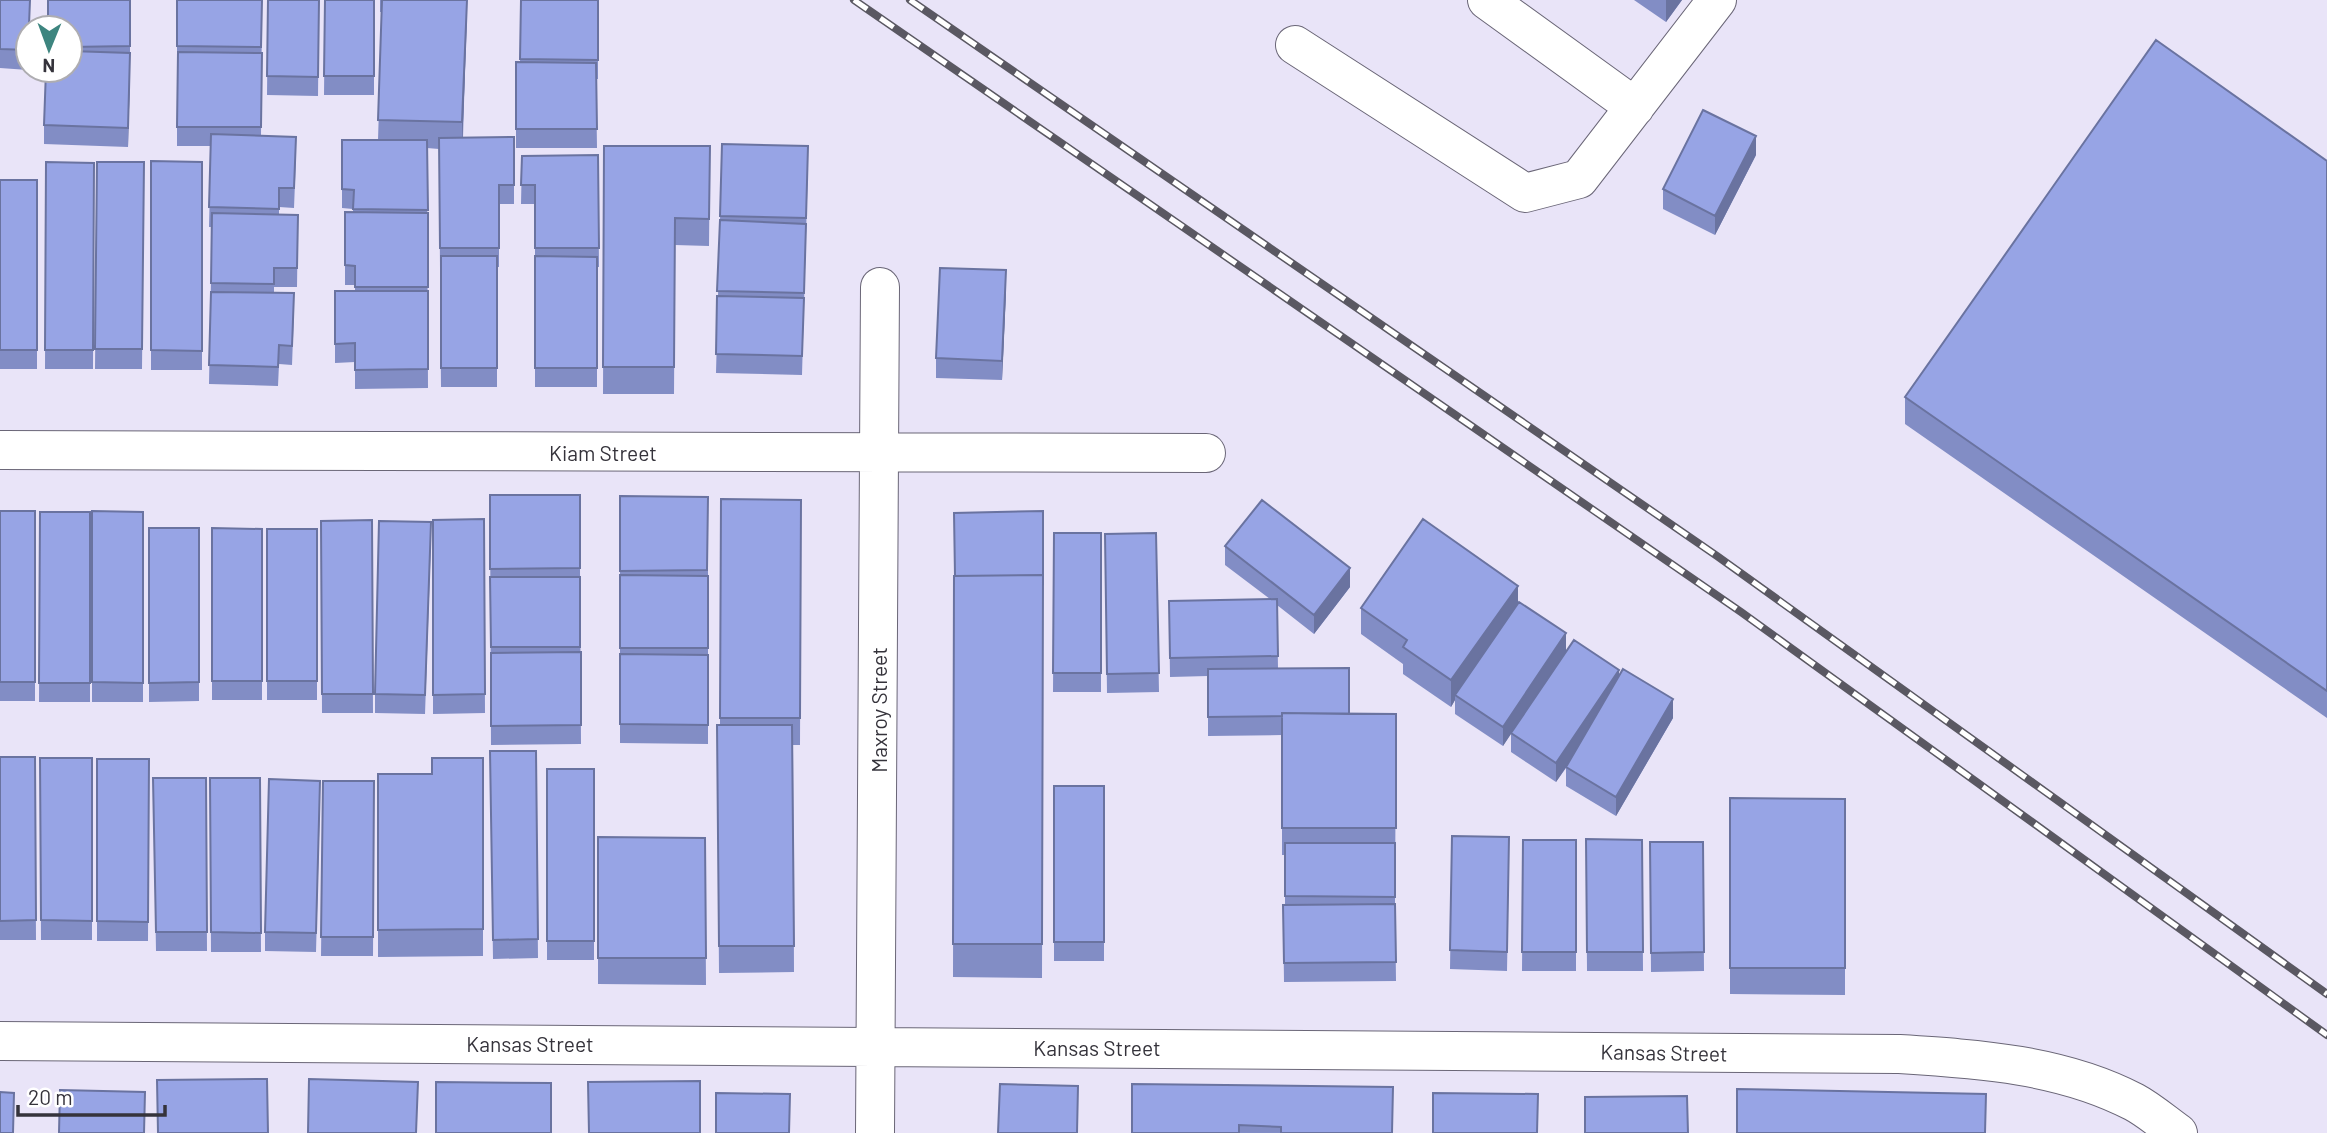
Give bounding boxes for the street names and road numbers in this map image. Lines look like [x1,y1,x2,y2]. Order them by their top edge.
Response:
street label: Kiam Street [549,440,657,465]
street label: Maxroy Street [866,647,891,773]
street label: Kansas Street [466,1031,594,1056]
street label: Kansas Street [1033,1035,1161,1060]
street label: Kansas Street [1600,1038,1728,1066]

